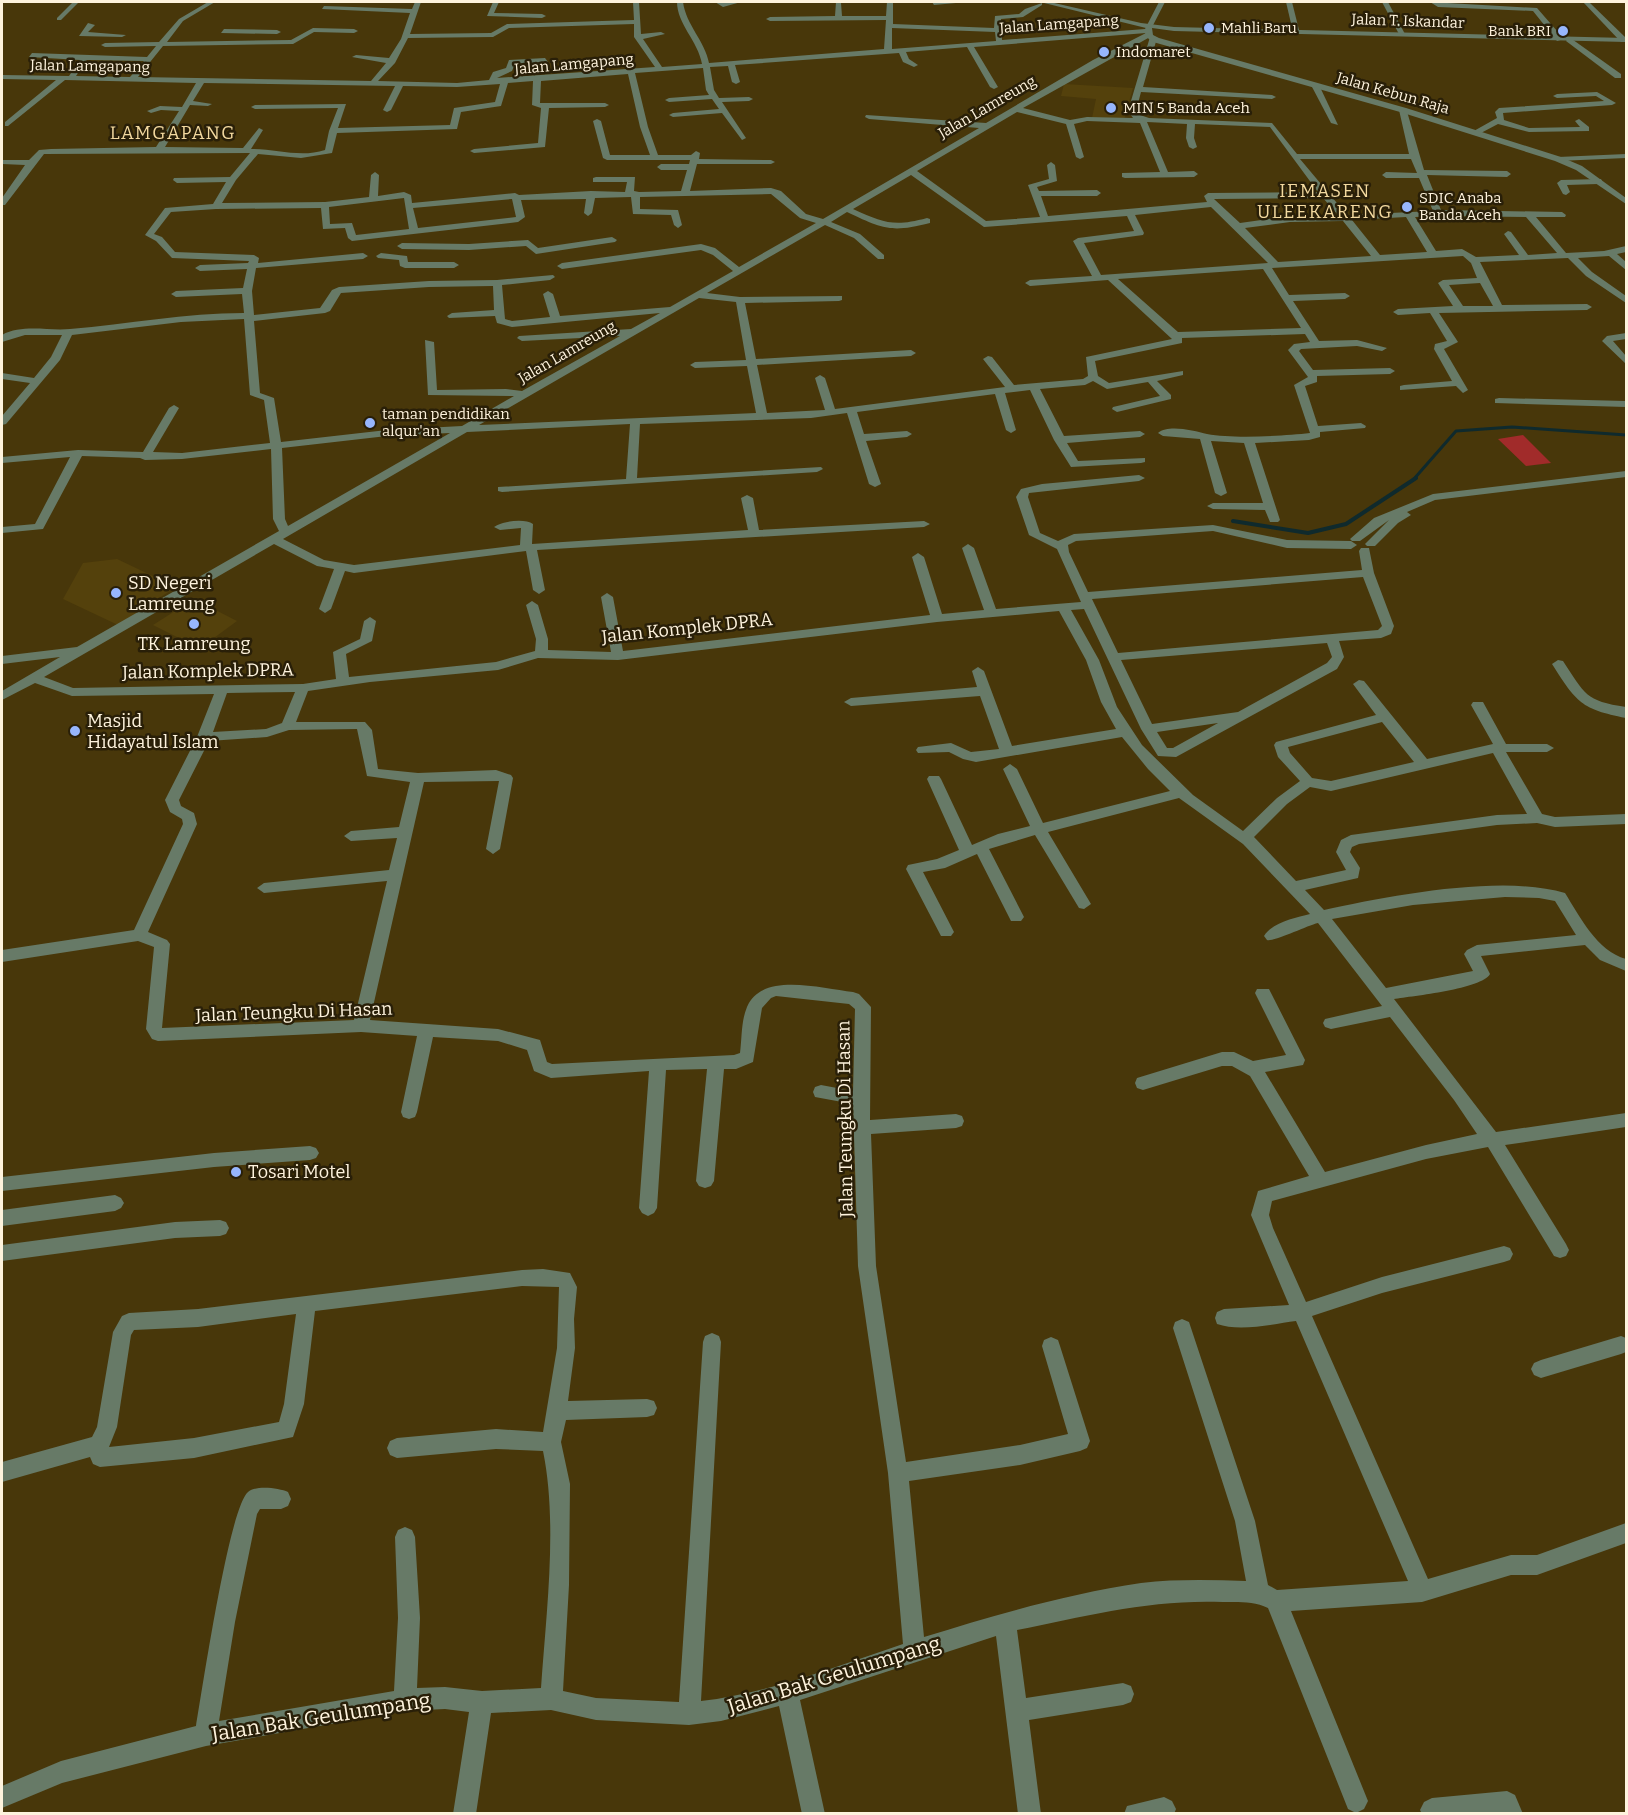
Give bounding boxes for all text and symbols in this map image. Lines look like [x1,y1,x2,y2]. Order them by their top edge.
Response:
street label: Jalan T. Iskandar [1350,10,1465,32]
street label: Jalan Lamgapang [998,11,1119,37]
place label: Mahli Baru [1221,19,1297,37]
marker: Mahli Baru [1202,21,1216,35]
place label: Bank BRI [1488,22,1551,40]
marker: Bank BRI [1556,24,1570,38]
place label: Indomaret [1116,43,1191,61]
marker: Indomaret [1097,45,1111,59]
street label: Jalan Lamgapang [513,50,634,78]
street label: Jalan Lamgapang [29,56,150,76]
street label: Jalan Kebun Raja [1334,68,1451,118]
street label: Jalan Lamreung [934,72,1039,143]
place label: MIN 5 Banda Aceh [1123,99,1250,117]
marker: MIN 5 Banda Aceh [1104,101,1118,115]
district label: LAMGAPANG [110,122,236,144]
district label: IEMASEN ULEEKARENG [1257,180,1393,223]
place label: SDIC Anaba Banda Aceh [1419,189,1502,224]
marker: SDIC Anaba Banda Aceh [1400,200,1414,214]
street label: Jalan Lamreung [514,317,619,388]
place label: taman pendidikan alqur'an [382,405,510,440]
marker: taman pendidikan alqur'an [363,416,377,430]
place label: SD Negeri Lamreung [128,572,215,615]
marker: SD Negeri Lamreung [109,586,123,600]
street label: Jalan Komplek DPRA [599,608,774,648]
marker: TK Lamreung [187,617,201,631]
place label: TK Lamreung [137,633,251,655]
street label: Jalan Komplek DPRA [121,658,294,684]
place label: Masjid Hidayatul Islam [87,710,219,753]
marker: Masjid Hidayatul Islam [68,724,82,738]
street label: Jalan Teungku Di Hasan [194,998,393,1026]
street label: Jalan Teungku Di Hasan [832,1020,858,1219]
place label: Tosari Motel [248,1161,351,1183]
marker: Tosari Motel [229,1165,243,1179]
street label: Jalan Bak Geulumpang [723,1630,944,1720]
street label: Jalan Bak Geulumpang [209,1687,433,1747]

